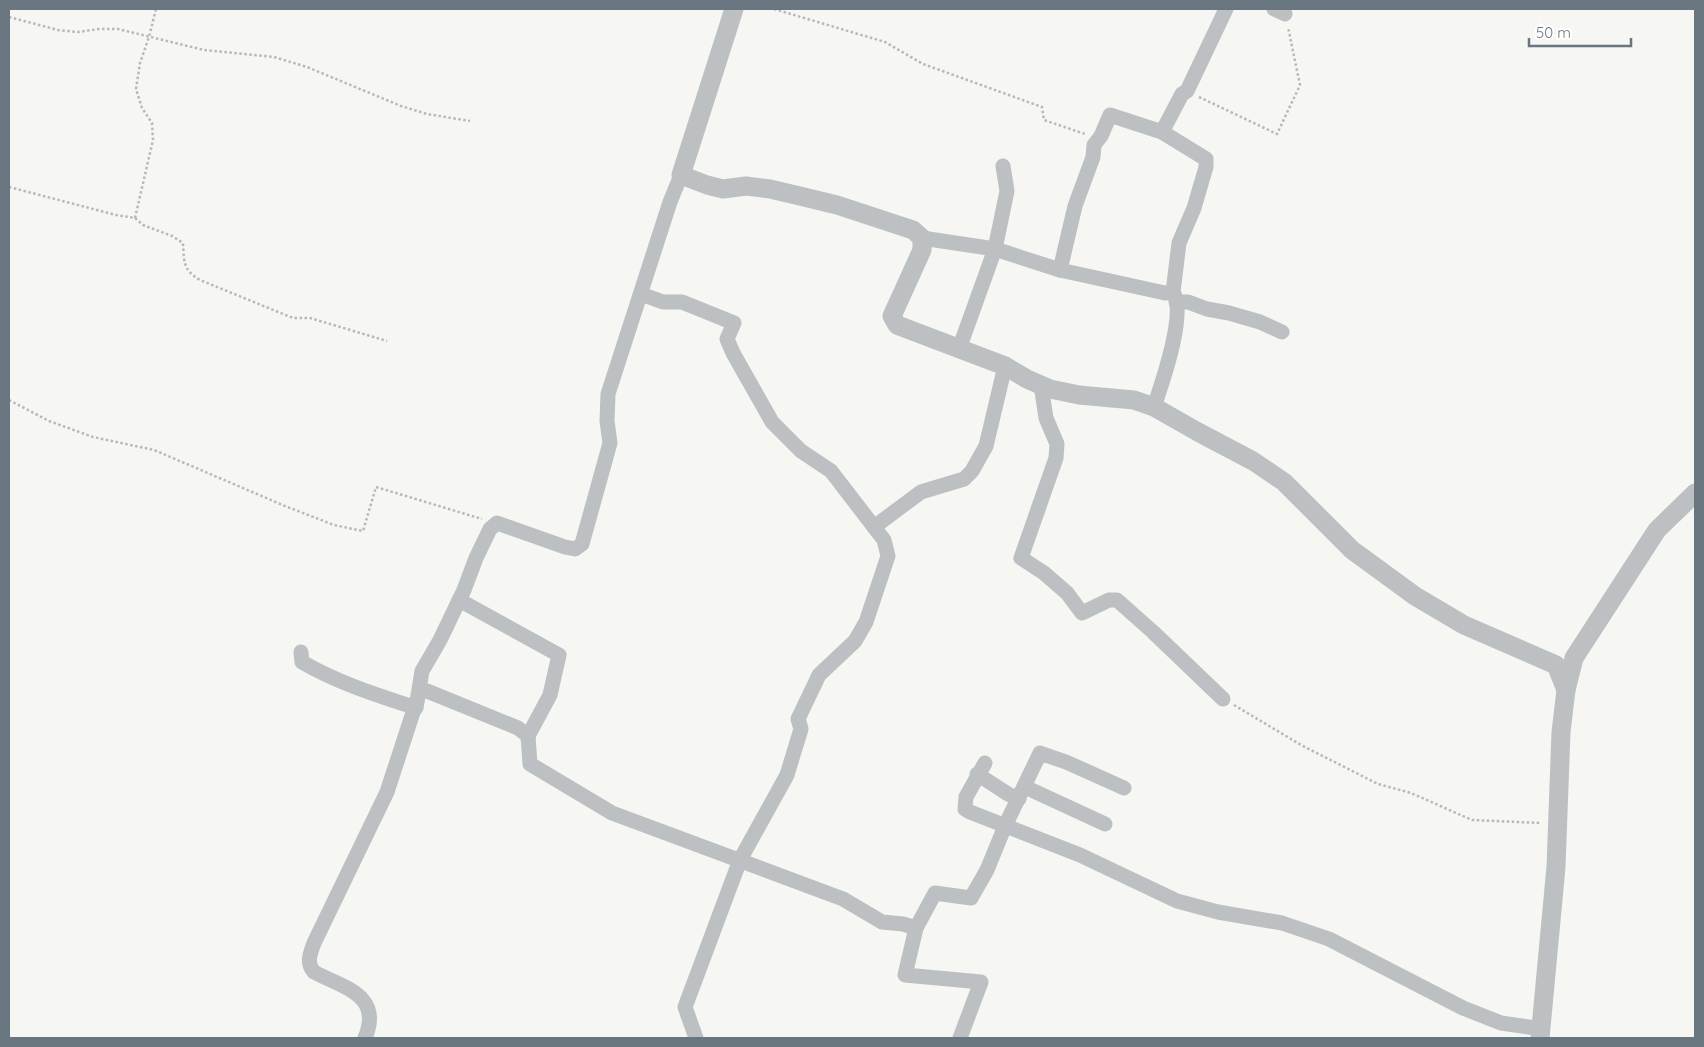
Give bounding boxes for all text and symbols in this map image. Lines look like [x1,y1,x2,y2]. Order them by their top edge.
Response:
scale bar [1529,15,1632,47]
text: 50 m [1536,23,1571,42]

